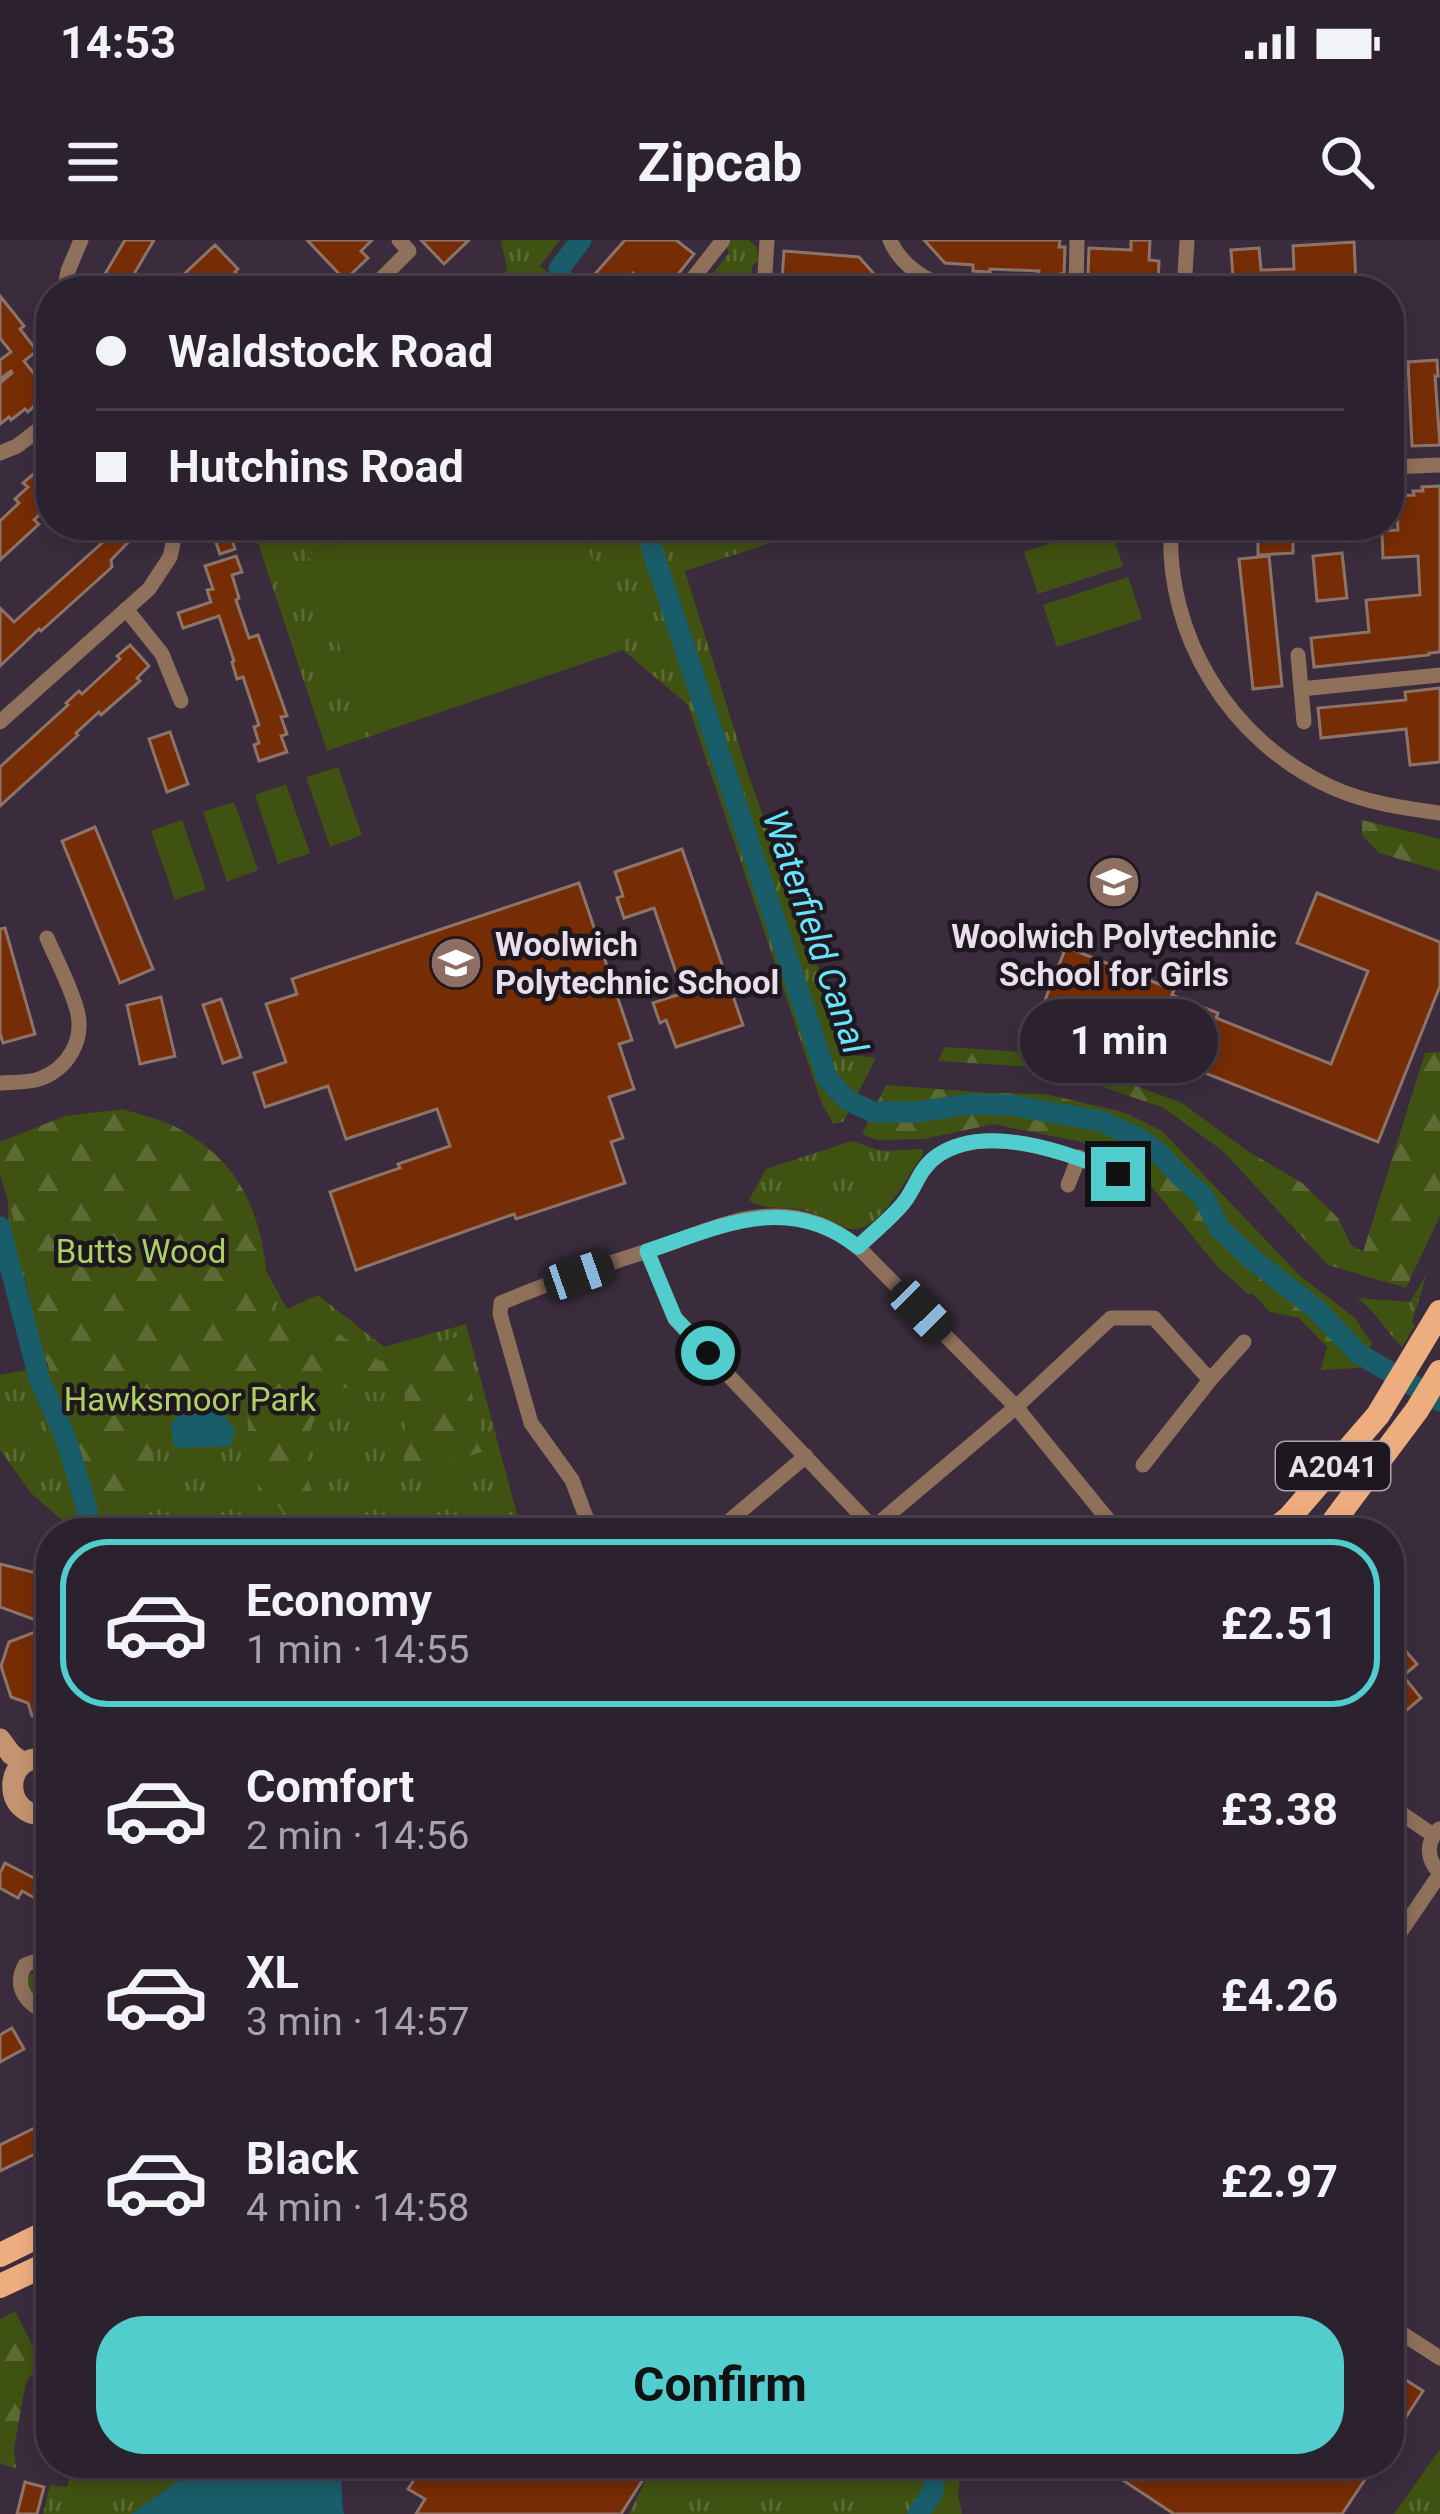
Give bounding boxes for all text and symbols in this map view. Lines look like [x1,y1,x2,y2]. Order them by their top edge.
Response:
text: 14:53 [60,16,176,69]
icon: menu [60,129,126,195]
icon: search [1314,129,1380,195]
text: Zipcab [638,131,802,194]
text: Waldstock Road [168,325,493,378]
text: Hutchins Road [168,440,464,493]
water label: Waterfield Canal [754,805,876,1060]
school or university icon: Woolwich Polytechnic School for Girls [1086,854,1142,910]
place label: Woolwich Polytechnic School for Girls [951,917,1277,994]
place label: Woolwich Polytechnic School [495,925,779,1002]
school or university icon: Woolwich Polytechnic School [428,935,484,991]
callout: 1 min [1019,1000,1217,1084]
text: 1 min [1070,1018,1168,1064]
route end [1091,1147,1145,1201]
park label: Butts Wood [56,1232,226,1271]
car [539,1246,619,1304]
car [883,1273,959,1349]
route start [681,1326,735,1380]
park label: Hawksmoor Park [64,1380,317,1419]
road number: A2041 [1276,1442,1390,1490]
icon: car [102,1569,210,1677]
text: Economy [246,1574,432,1627]
text: £2.51 [1221,1597,1338,1650]
text: 1 min · 14:55 [246,1627,469,1673]
icon: car [102,1755,210,1863]
text: Comfort [246,1760,414,1813]
text: £3.38 [1221,1783,1338,1836]
text: 2 min · 14:56 [246,1813,469,1859]
icon: car [102,1941,210,2049]
text: XL [246,1946,299,1999]
text: £4.26 [1221,1969,1338,2022]
text: 3 min · 14:57 [246,1999,469,2045]
icon: car [102,2127,210,2235]
text: Black [246,2132,358,2185]
text: £2.97 [1221,2155,1338,2208]
text: 4 min · 14:58 [246,2185,469,2231]
button: Confirm [96,2316,1344,2454]

